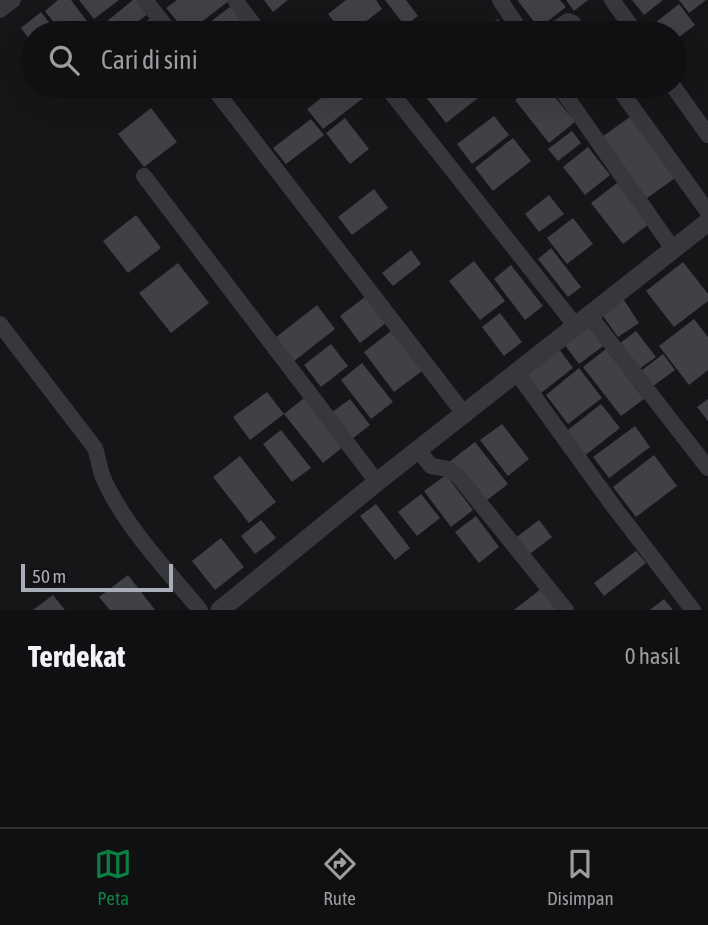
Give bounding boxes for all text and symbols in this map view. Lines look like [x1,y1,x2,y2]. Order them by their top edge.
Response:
search box [21,21,687,98]
icon: search [45,41,83,79]
text: Cari di sini [101,45,198,75]
scale bar [21,561,173,593]
text: 50 m [32,565,66,587]
text: Terdekat [28,639,125,673]
text: 0 hasil [625,643,680,669]
tab: Peta [94,845,132,909]
tab: Rute [321,845,359,909]
tab: Disimpan [547,845,614,909]

